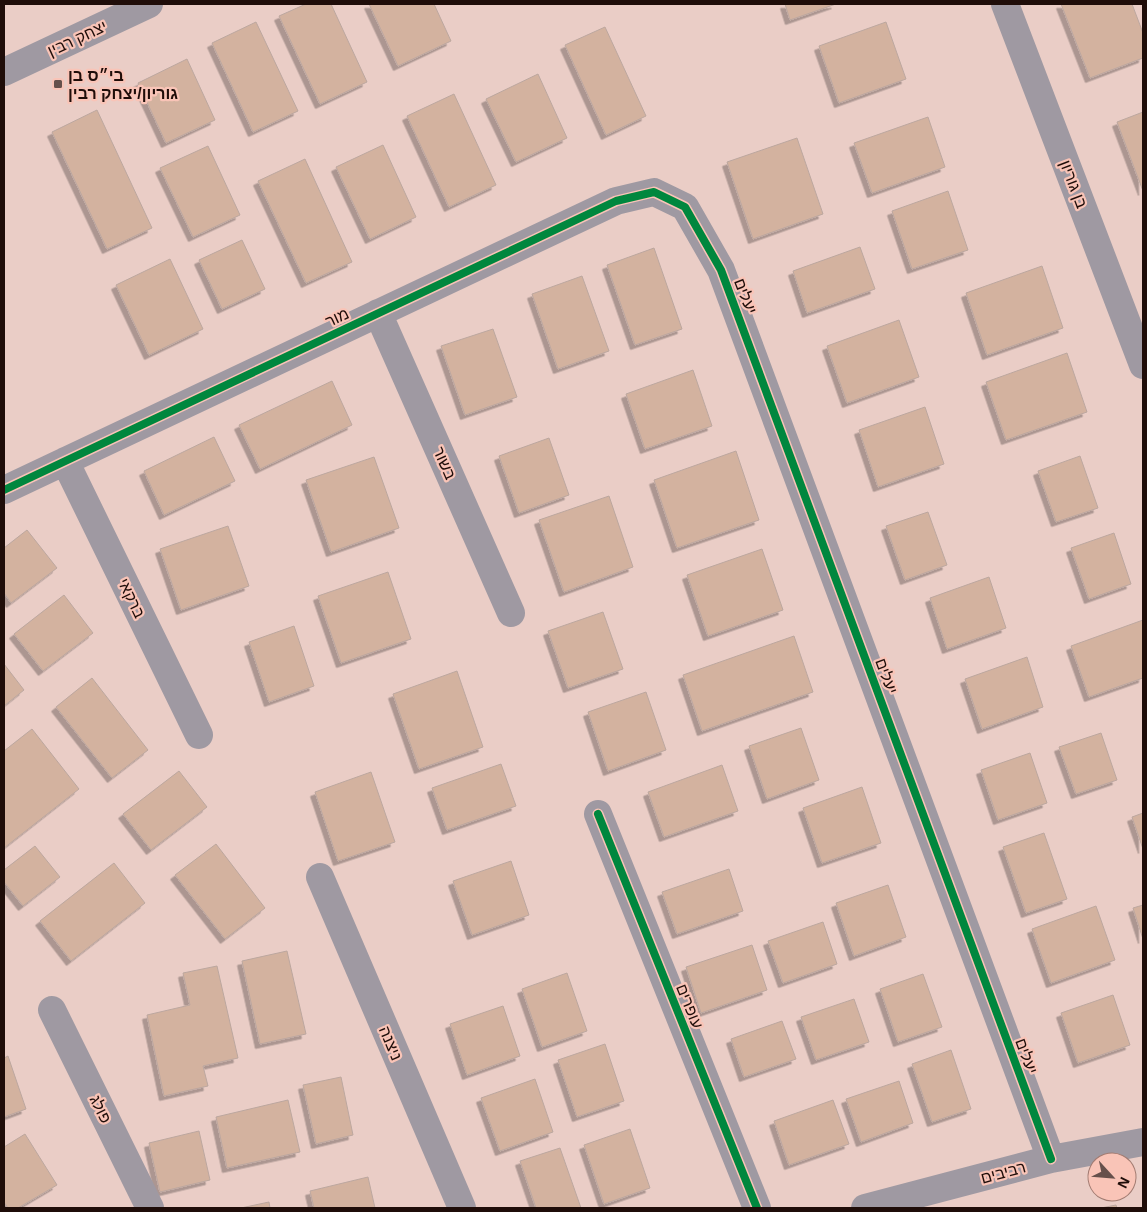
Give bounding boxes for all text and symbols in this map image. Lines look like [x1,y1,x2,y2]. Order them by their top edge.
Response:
street label: יצחק רבין [45,17,109,60]
place label: בי״ס בן גוריון/יצחק רבין [68,67,178,102]
marker: בי״ס בן גוריון/יצחק רבין [52,78,64,90]
street label: בן גוריון [1057,158,1091,211]
street label: יעלים [731,276,760,316]
street label: מור [323,305,352,330]
street label: בשור [430,444,459,482]
street label: ברקאי [115,576,149,621]
street label: יעלים [872,656,901,696]
street label: עופרים [673,981,706,1031]
street label: ניצנה [376,1024,405,1063]
street label: יעלים [1012,1036,1041,1076]
street label: פולג [87,1093,115,1126]
north arrow [1087,1152,1137,1202]
street label: רביבים [979,1158,1027,1187]
text: N [1114,1175,1133,1191]

